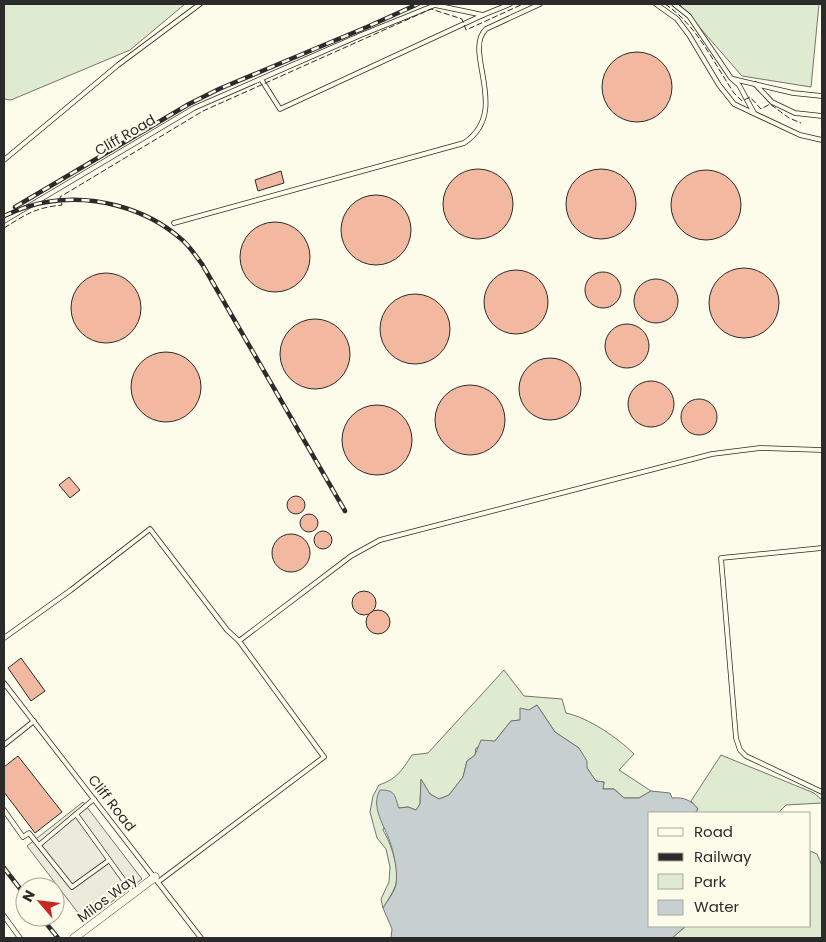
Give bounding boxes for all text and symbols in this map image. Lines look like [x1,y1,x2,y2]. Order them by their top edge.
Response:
street label: Cliff Road [91,110,159,160]
street label: Cliff Road [83,770,141,836]
legend [648,812,811,927]
text: Road [694,821,733,842]
text: Railway [694,846,752,867]
street label: Milos Way [73,869,141,927]
text: Park [694,871,726,892]
north arrow [15,877,65,927]
text: N [17,887,40,905]
text: Water [694,896,740,917]

